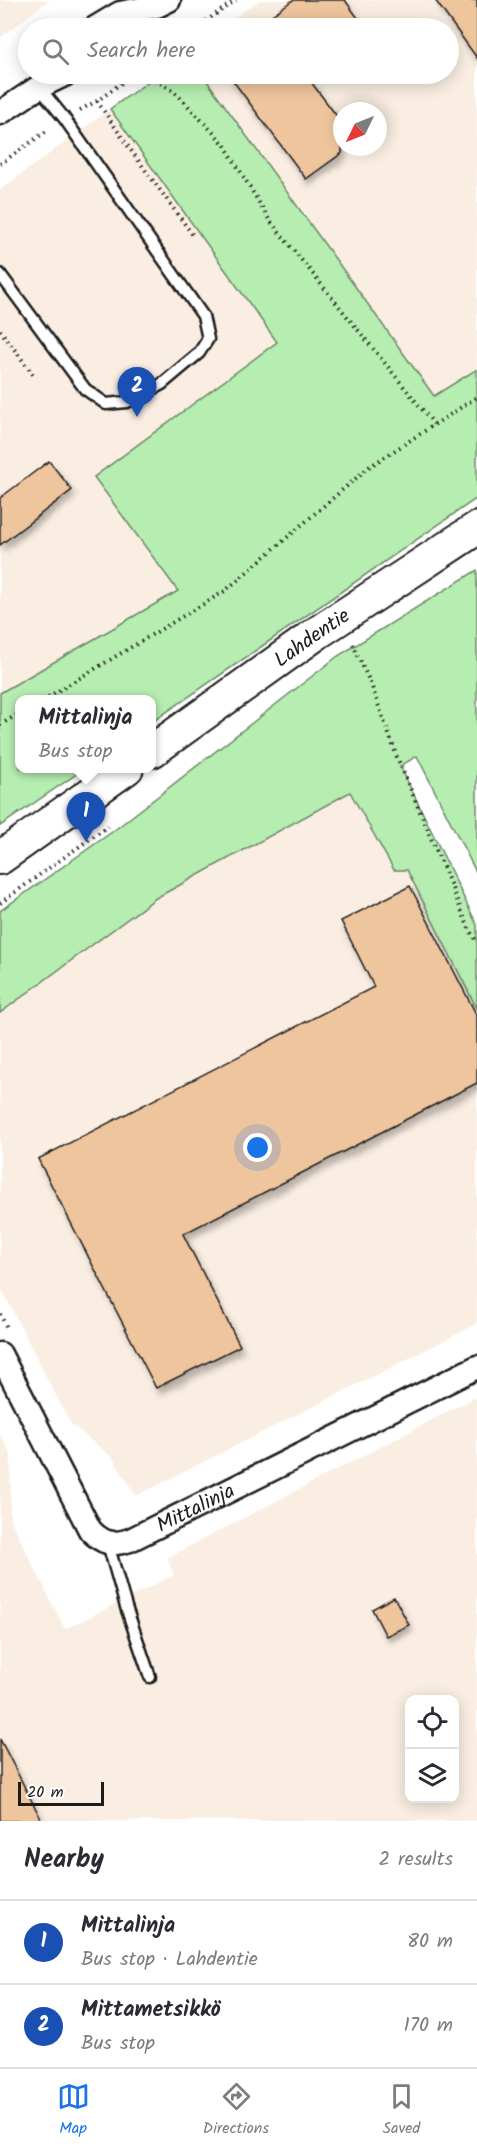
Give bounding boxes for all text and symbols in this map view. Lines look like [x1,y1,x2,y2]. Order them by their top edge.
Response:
search box [18,18,459,84]
text: Search here [87,34,195,69]
icon: search [39,35,72,68]
north arrow [333,102,387,156]
pin: 2 [118,368,156,417]
street label: Lahdentie [268,600,358,677]
popup [15,695,156,773]
text: Mittalinja [38,701,133,736]
text: Bus stop [38,736,112,768]
pin: 1 [66,792,106,842]
your location [243,1133,272,1162]
street label: Mittalinja [151,1475,241,1542]
map controls [405,1695,459,1803]
button: locate [405,1695,459,1749]
button: layers [405,1749,459,1803]
scale bar [18,1779,104,1806]
text: 20 m [27,1780,63,1805]
text: Nearby [24,1839,104,1881]
text: 2 results [378,1844,453,1876]
text: Mittalinja [81,1909,175,1944]
text: 1 [40,1926,47,1958]
text: 80 m [407,1926,453,1958]
text: Bus stop · Lahdentie [81,1944,258,1976]
text: Mittametsikkö [81,1993,221,2028]
text: 2 [38,2010,49,2042]
text: 170 m [404,2010,453,2042]
text: Bus stop [81,2028,155,2060]
tab: Map [57,2080,90,2141]
tab: Directions [203,2080,269,2141]
tab: Saved [382,2080,420,2141]

